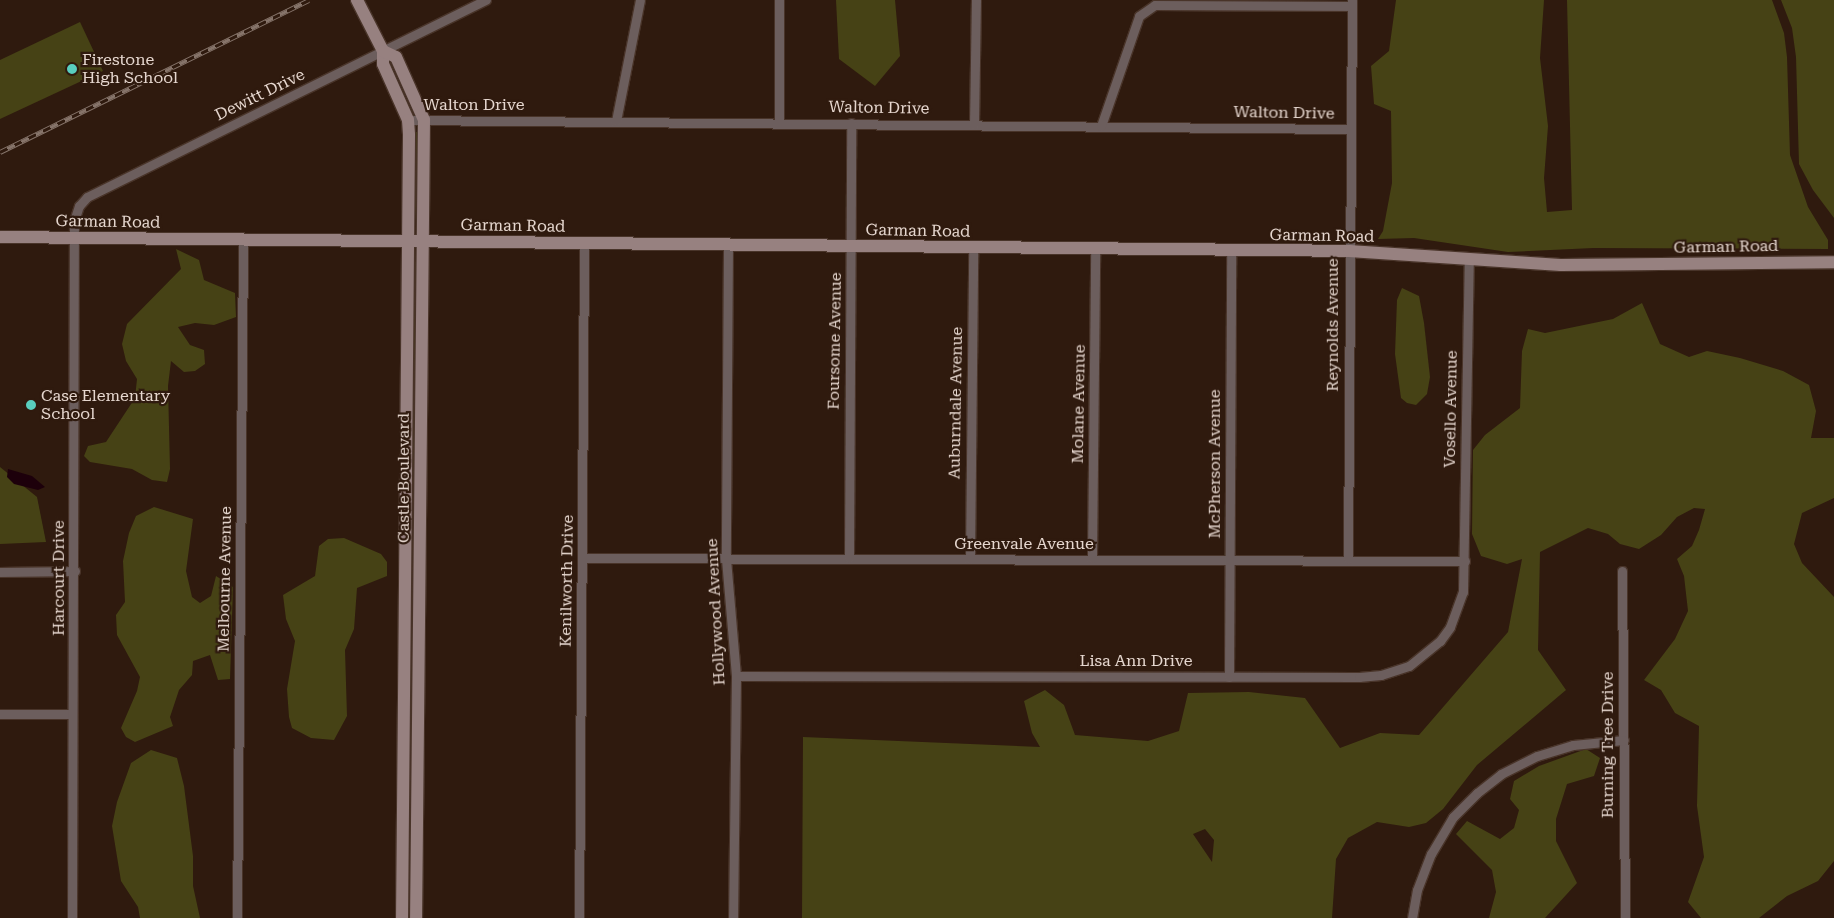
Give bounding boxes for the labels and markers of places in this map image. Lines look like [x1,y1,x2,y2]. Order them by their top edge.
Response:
place label: Firestone High School [82,50,178,88]
marker: Firestone High School [66,63,78,75]
place label: Case Elementary School [41,386,170,424]
marker: Case Elementary School [25,399,37,411]

